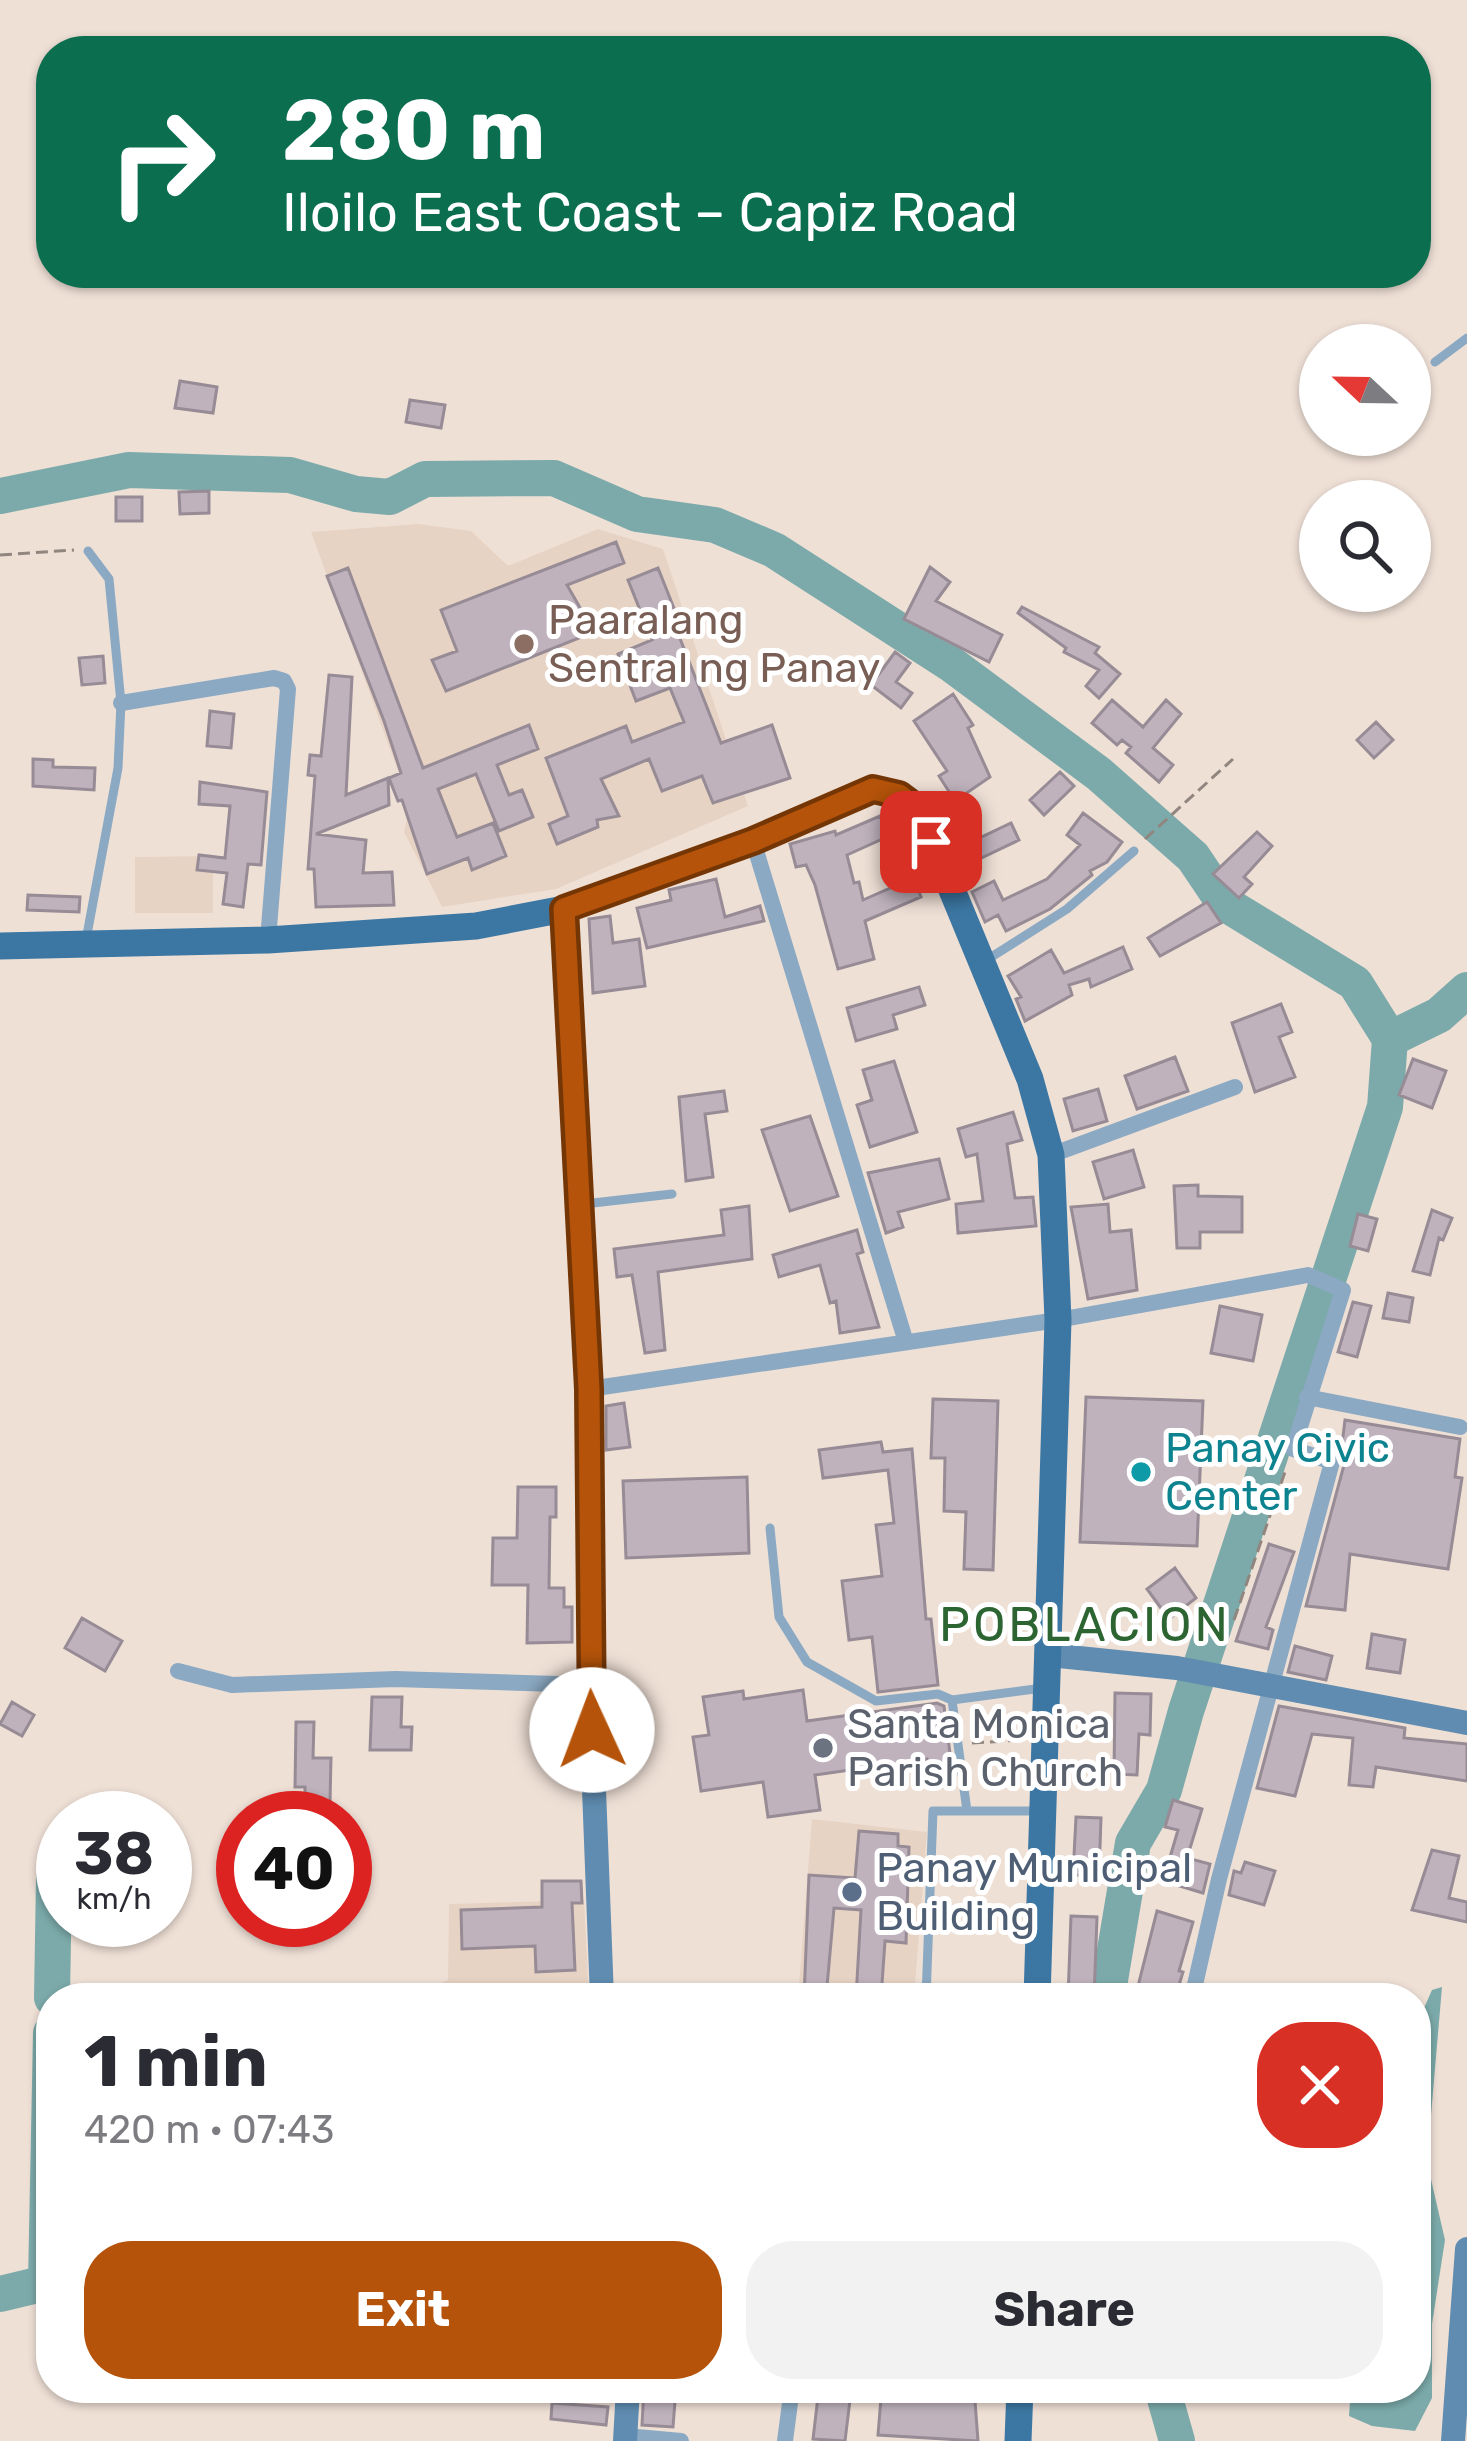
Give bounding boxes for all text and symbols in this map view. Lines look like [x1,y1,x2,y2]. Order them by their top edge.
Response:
text: 280 m [282,80,545,180]
icon: right [84,84,240,240]
text: Iloilo East Coast – Capiz Road [282,181,1018,245]
north arrow [1299,324,1431,456]
map controls [1299,324,1431,612]
button: search [1299,480,1431,612]
place label: Paaralang Sentral ng Panay [548,595,880,693]
marker: Paaralang Sentral ng Panay [511,631,537,657]
pin [880,791,982,893]
icon: arrive [898,809,964,875]
place label: Panay Civic Center [1165,1423,1390,1521]
marker: Panay Civic Center [1128,1459,1154,1485]
district label: POBLACION [939,1596,1231,1653]
position arrow [529,1667,655,1793]
place label: Santa Monica Parish Church [847,1699,1123,1797]
marker: Santa Monica Parish Church [810,1735,836,1761]
speed limit sign: 40 [216,1791,372,1947]
text: 38 [74,1818,154,1889]
place label: Panay Municipal Building [876,1843,1192,1941]
marker: Panay Municipal Building [839,1879,865,1905]
text: km/h [77,1881,151,1917]
text: 1 min [84,2019,268,2104]
button: close [1257,2022,1383,2148]
text: 420 m · 07:43 [84,2107,335,2153]
button: Exit [84,2241,722,2379]
button: Share [746,2241,1383,2379]

